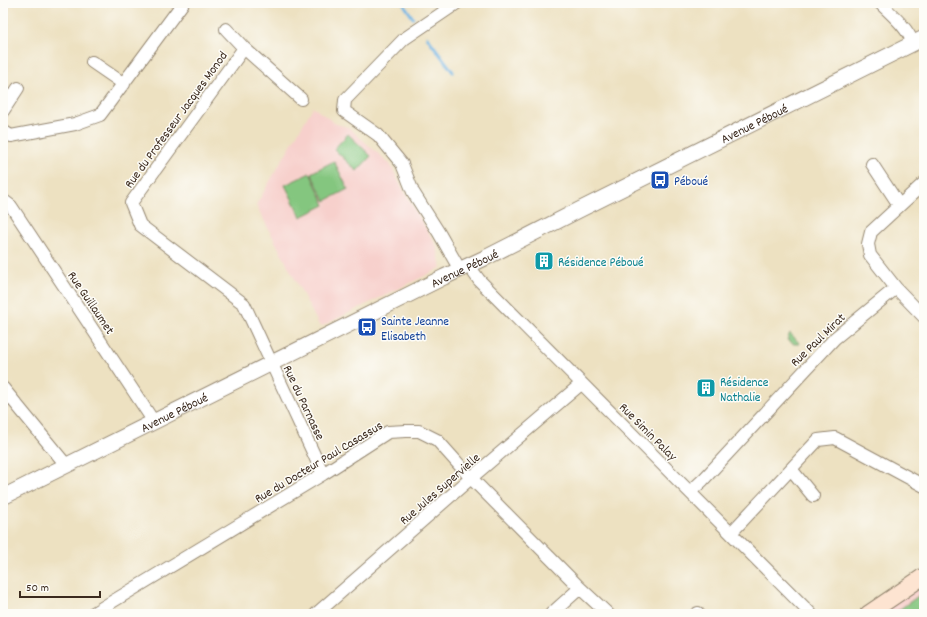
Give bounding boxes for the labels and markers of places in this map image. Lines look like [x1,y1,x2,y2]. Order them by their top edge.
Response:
bus stop icon: Péboué [649,169,671,191]
place label: Péboué [674,173,709,192]
building icon: Résidence Péboué [533,250,555,272]
place label: Résidence Péboué [558,254,644,273]
place label: Sainte Jeanne Elisabeth [381,313,449,347]
bus stop icon: Sainte Jeanne Elisabeth [356,316,378,338]
place label: Résidence Nathalie [720,374,769,408]
building icon: Résidence Nathalie [695,377,717,399]

